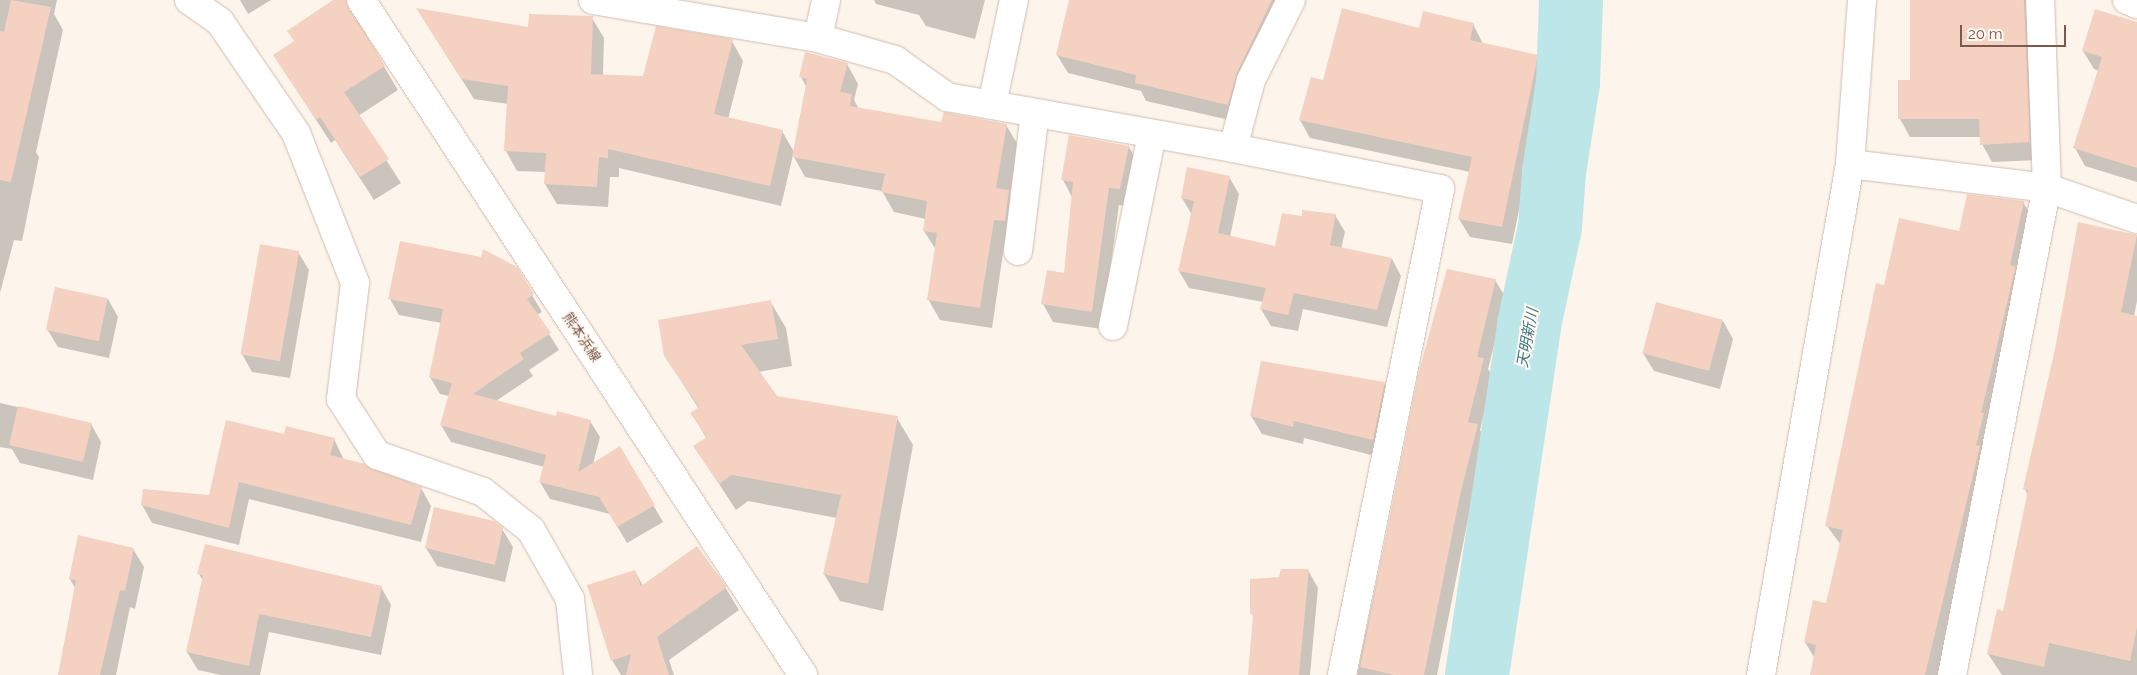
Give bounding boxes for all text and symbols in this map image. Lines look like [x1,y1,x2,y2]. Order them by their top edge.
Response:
scale bar [1962,15,2068,47]
text: 20 m [1968,25,2003,43]
water label: 天明新川 [1514,307,1542,369]
street label: 熊本浜線 [559,309,605,365]

